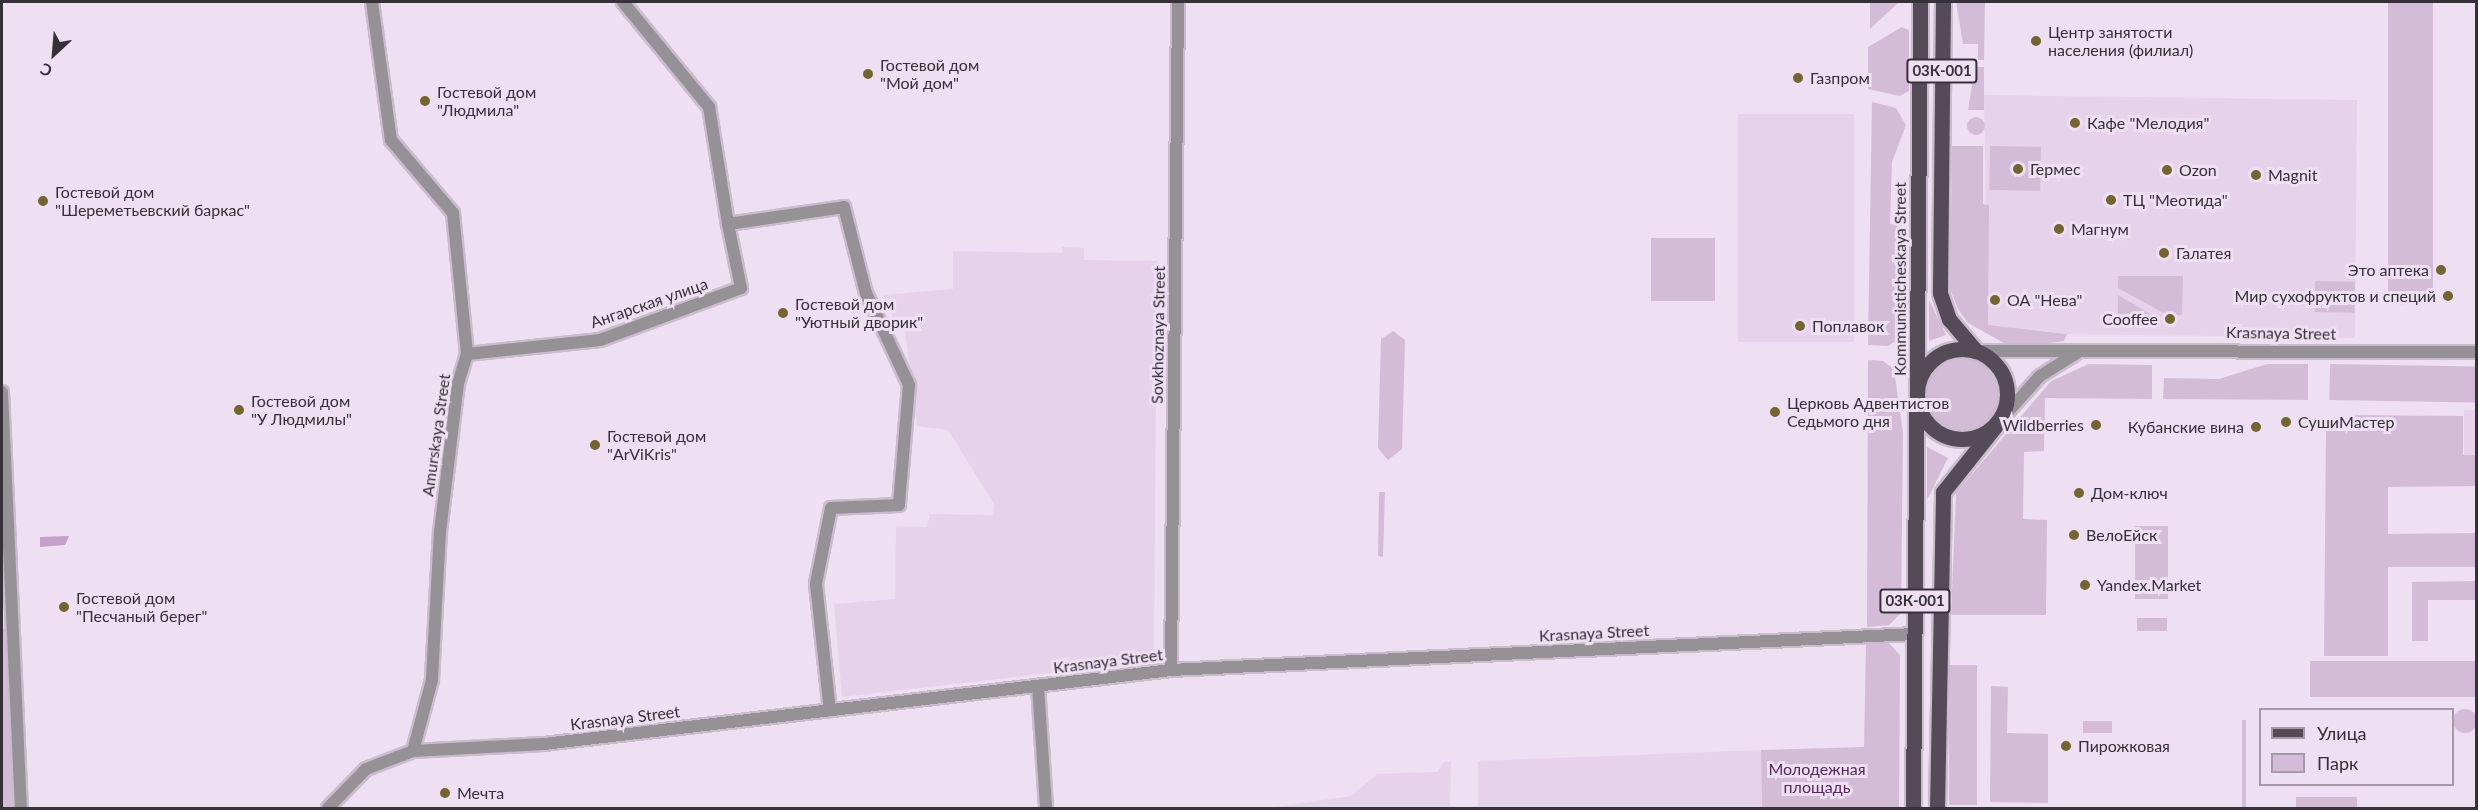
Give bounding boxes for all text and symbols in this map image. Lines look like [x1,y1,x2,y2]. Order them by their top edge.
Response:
place label: Центр занятости населения (филиал) [2048,22,2193,60]
north arrow [24,24,84,84]
marker: Центр занятости населения (филиал) [2029,34,2043,48]
place label: Гостевой дом "Мой дом" [880,55,979,93]
road number: 03К-001 [1906,59,1978,83]
text: С [37,60,55,81]
marker: Гостевой дом "Мой дом" [861,67,875,81]
place label: Газпром [1810,68,1870,88]
marker: Газпром [1791,71,1805,85]
place label: Гостевой дом "Людмила" [437,82,536,120]
marker: Гостевой дом "Людмила" [418,94,432,108]
place label: Кафе "Мелодия" [2087,113,2209,133]
marker: Кафе "Мелодия" [2068,116,2082,130]
place label: Гермес [2030,159,2081,179]
place label: Ozon [2179,160,2217,180]
marker: Гермес [2011,162,2025,176]
marker: Ozon [2160,163,2174,177]
place label: Magnit [2268,165,2317,185]
marker: Magnit [2249,168,2263,182]
place label: Гостевой дом "Шереметьевский баркас" [55,182,250,220]
street label: Kommunisticheskaya Street [1890,182,1910,376]
place label: ТЦ "Меотида" [2123,190,2228,210]
marker: ТЦ "Меотида" [2104,193,2118,207]
marker: Гостевой дом "Шереметьевский баркас" [36,194,50,208]
place label: Магнум [2071,219,2129,239]
marker: Магнум [2052,222,2066,236]
place label: Галатея [2176,243,2231,263]
marker: Галатея [2157,246,2171,260]
place label: Это аптека [2348,260,2429,280]
marker: Это аптека [2434,263,2448,277]
street label: Sovkhoznaya Street [1147,266,1169,404]
street label: Ангарская улица [588,274,710,332]
place label: Мир сухофруктов и специй [2235,286,2436,306]
marker: Мир сухофруктов и специй [2441,289,2455,303]
place label: ОА "Нева" [2007,290,2082,310]
marker: ОА "Нева" [1988,293,2002,307]
place label: Гостевой дом "Уютный дворик" [795,294,923,332]
marker: Гостевой дом "Уютный дворик" [776,306,790,320]
place label: Cooffee [2102,309,2158,329]
marker: Cooffee [2163,312,2177,326]
place label: Поплавок [1812,316,1884,336]
marker: Поплавок [1793,319,1807,333]
street label: Krasnaya Street [2226,322,2336,344]
street label: Amurskaya Street [418,372,454,498]
place label: Гостевой дом "У Людмилы" [251,391,352,429]
place label: Церковь Адвентистов Седьмого дня [1787,393,1949,431]
marker: Гостевой дом "У Людмилы" [232,403,246,417]
marker: Церковь Адвентистов Седьмого дня [1768,405,1782,419]
place label: СушиМастер [2298,412,2394,432]
place label: Wildberries [2003,415,2084,435]
marker: СушиМастер [2279,415,2293,429]
place label: Кубанские вина [2128,417,2244,437]
marker: Wildberries [2089,418,2103,432]
marker: Кубанские вина [2249,420,2263,434]
place label: Гостевой дом "ArViKris" [607,426,706,464]
marker: Гостевой дом "ArViKris" [588,438,602,452]
place label: Дом-ключ [2091,483,2168,503]
marker: Дом-ключ [2072,486,2086,500]
place label: ВелоЕйск [2086,525,2157,545]
marker: ВелоЕйск [2067,528,2081,542]
place label: Yandex.Market [2097,575,2201,595]
marker: Yandex.Market [2078,578,2092,592]
place label: Гостевой дом "Песчаный берег" [76,588,207,626]
road number: 03К-001 [1879,589,1951,613]
marker: Гостевой дом "Песчаный берег" [57,600,71,614]
street label: Krasnaya Street [1539,621,1649,645]
street label: Krasnaya Street [1052,645,1164,677]
street label: Krasnaya Street [569,702,681,734]
legend [2259,708,2454,786]
text: Улица [2317,722,2367,744]
place label: Пирожковая [2078,736,2170,756]
marker: Пирожковая [2059,739,2073,753]
text: Парк [2317,752,2358,774]
park label: Молодежная площадь [1768,759,1866,797]
place label: Мечта [457,783,504,803]
marker: Мечта [438,786,452,800]

